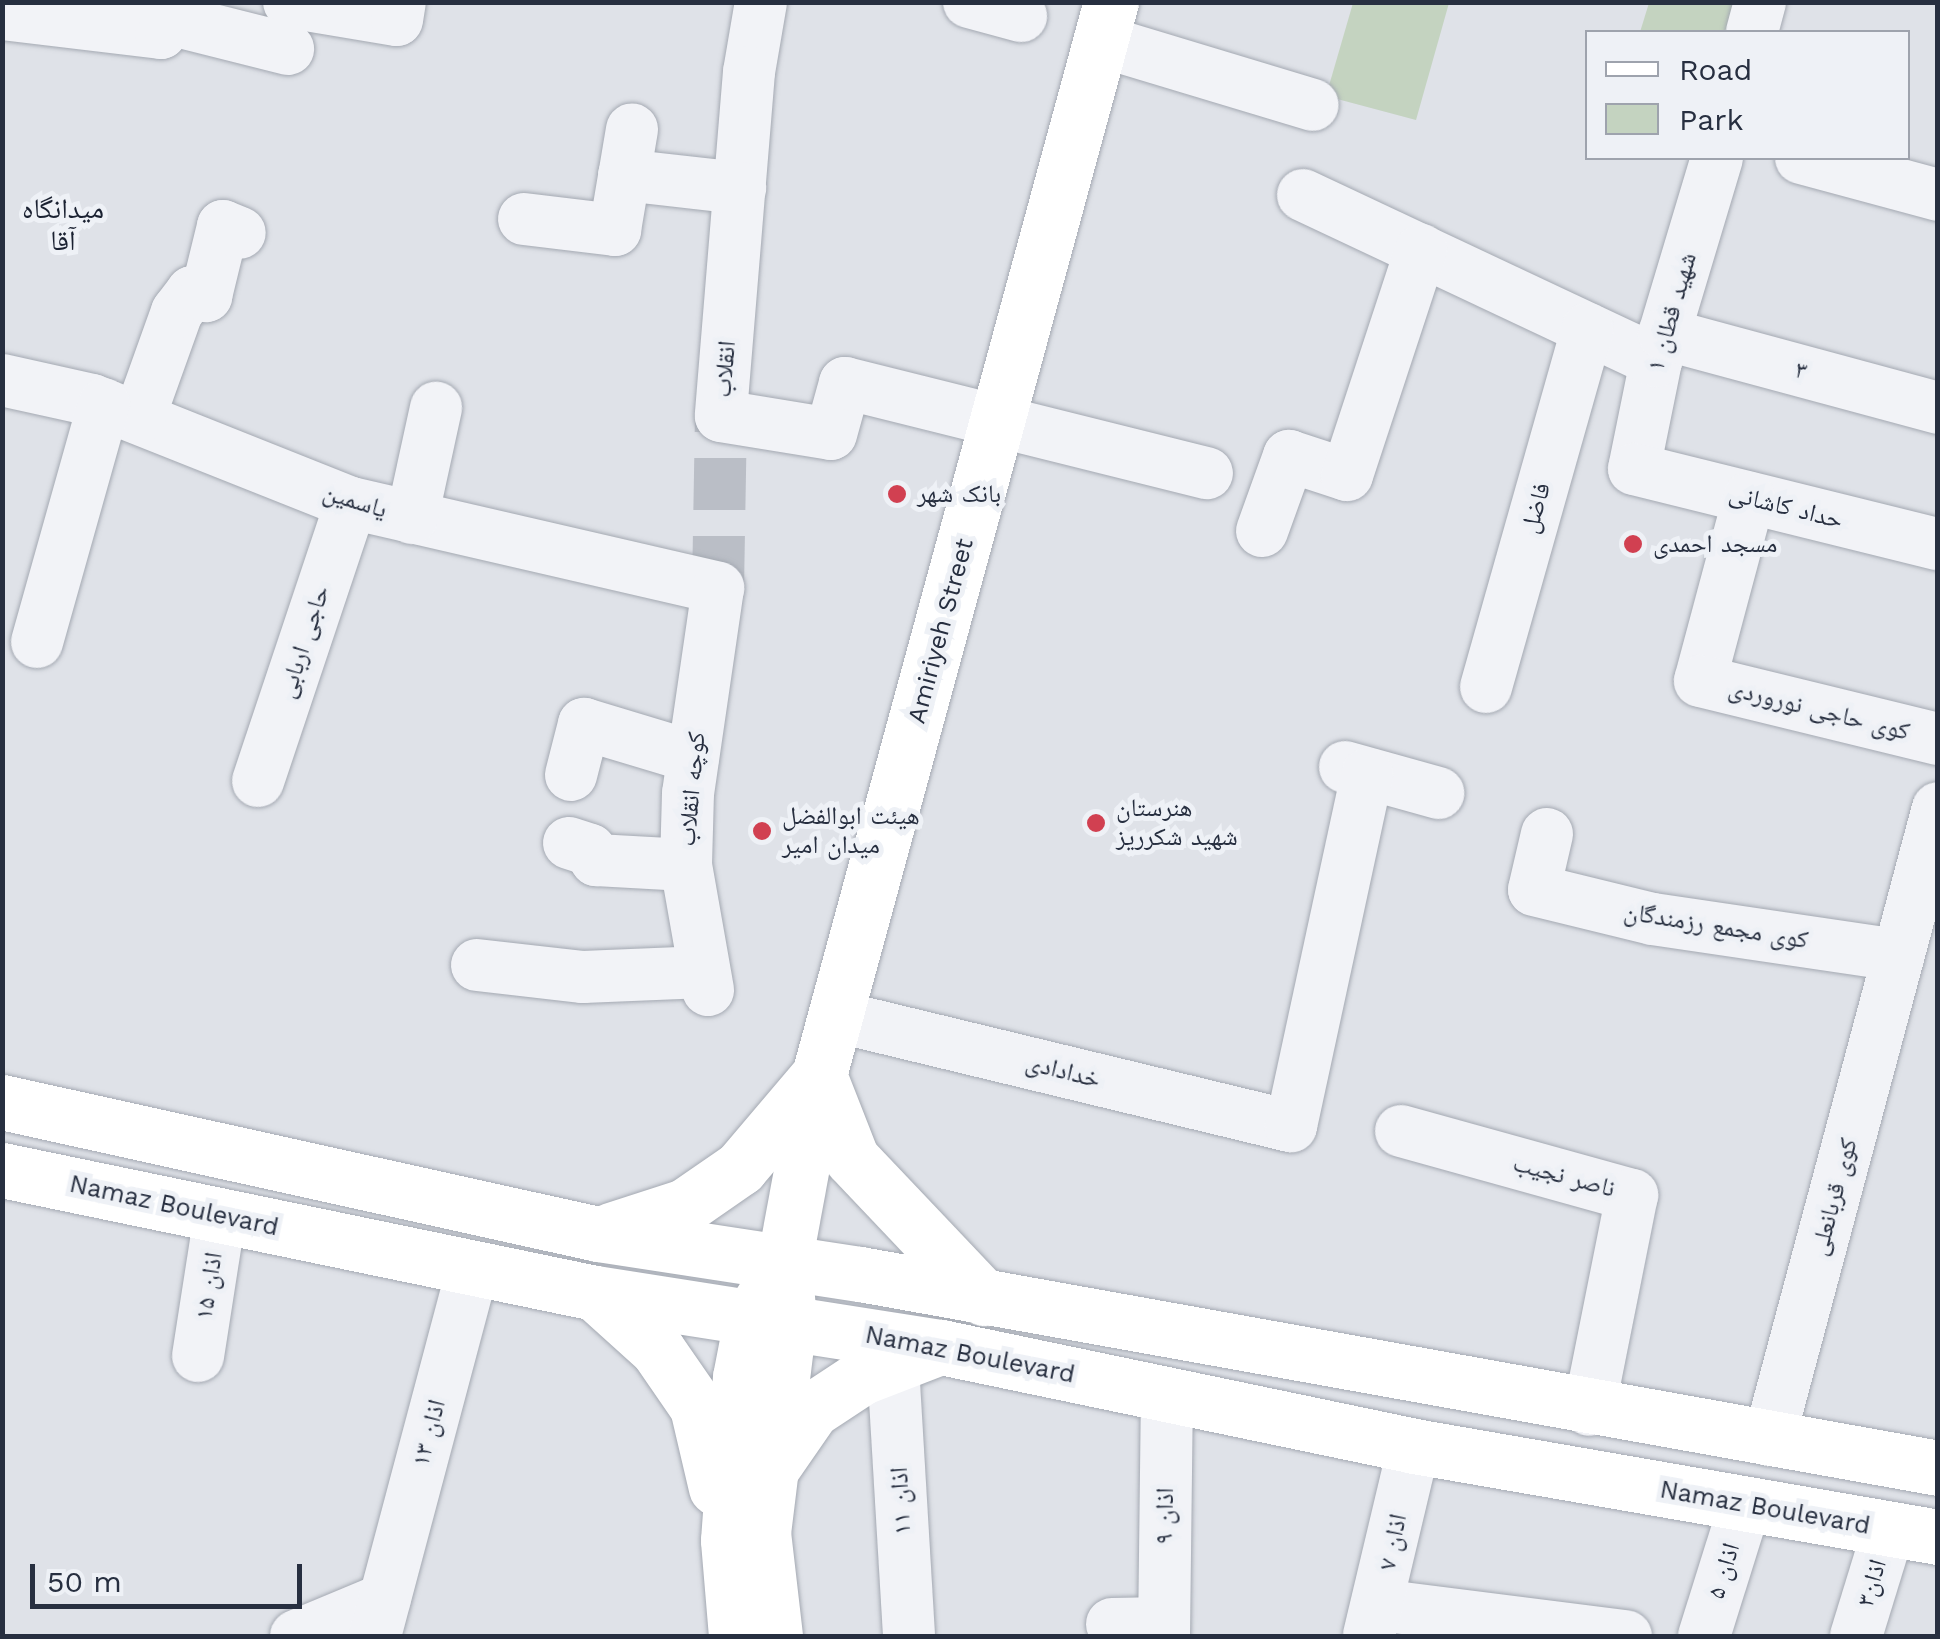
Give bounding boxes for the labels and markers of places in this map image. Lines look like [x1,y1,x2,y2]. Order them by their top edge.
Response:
place label: بانک شهر [917,479,1001,509]
marker: بانک شهر [886,483,908,505]
place label: مسجد احمدی [1653,529,1777,559]
marker: مسجد احمدی [1622,533,1644,555]
place label: هنرستان شهید شکرریز [1116,794,1238,853]
place label: هیئت ابوالفضل میدان امیر [782,802,920,861]
marker: هنرستان شهید شکرریز [1085,812,1107,834]
marker: هیئت ابوالفضل میدان امیر [751,820,773,842]

